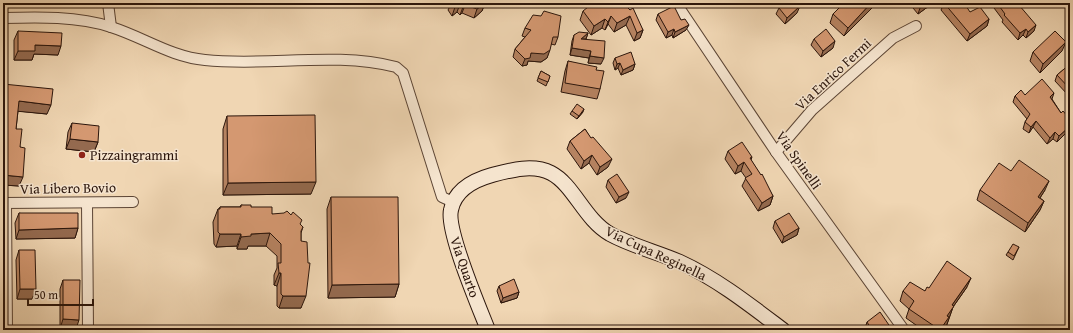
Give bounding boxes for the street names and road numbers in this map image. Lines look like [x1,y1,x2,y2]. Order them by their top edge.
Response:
street label: Via Enrico Fermi [790,33,876,115]
street label: Via Spinelli [771,127,827,193]
street label: Via Libero Bovio [20,177,116,199]
street label: Via Cupa Reginella [602,221,710,285]
street label: Via Quarto [445,234,485,300]

